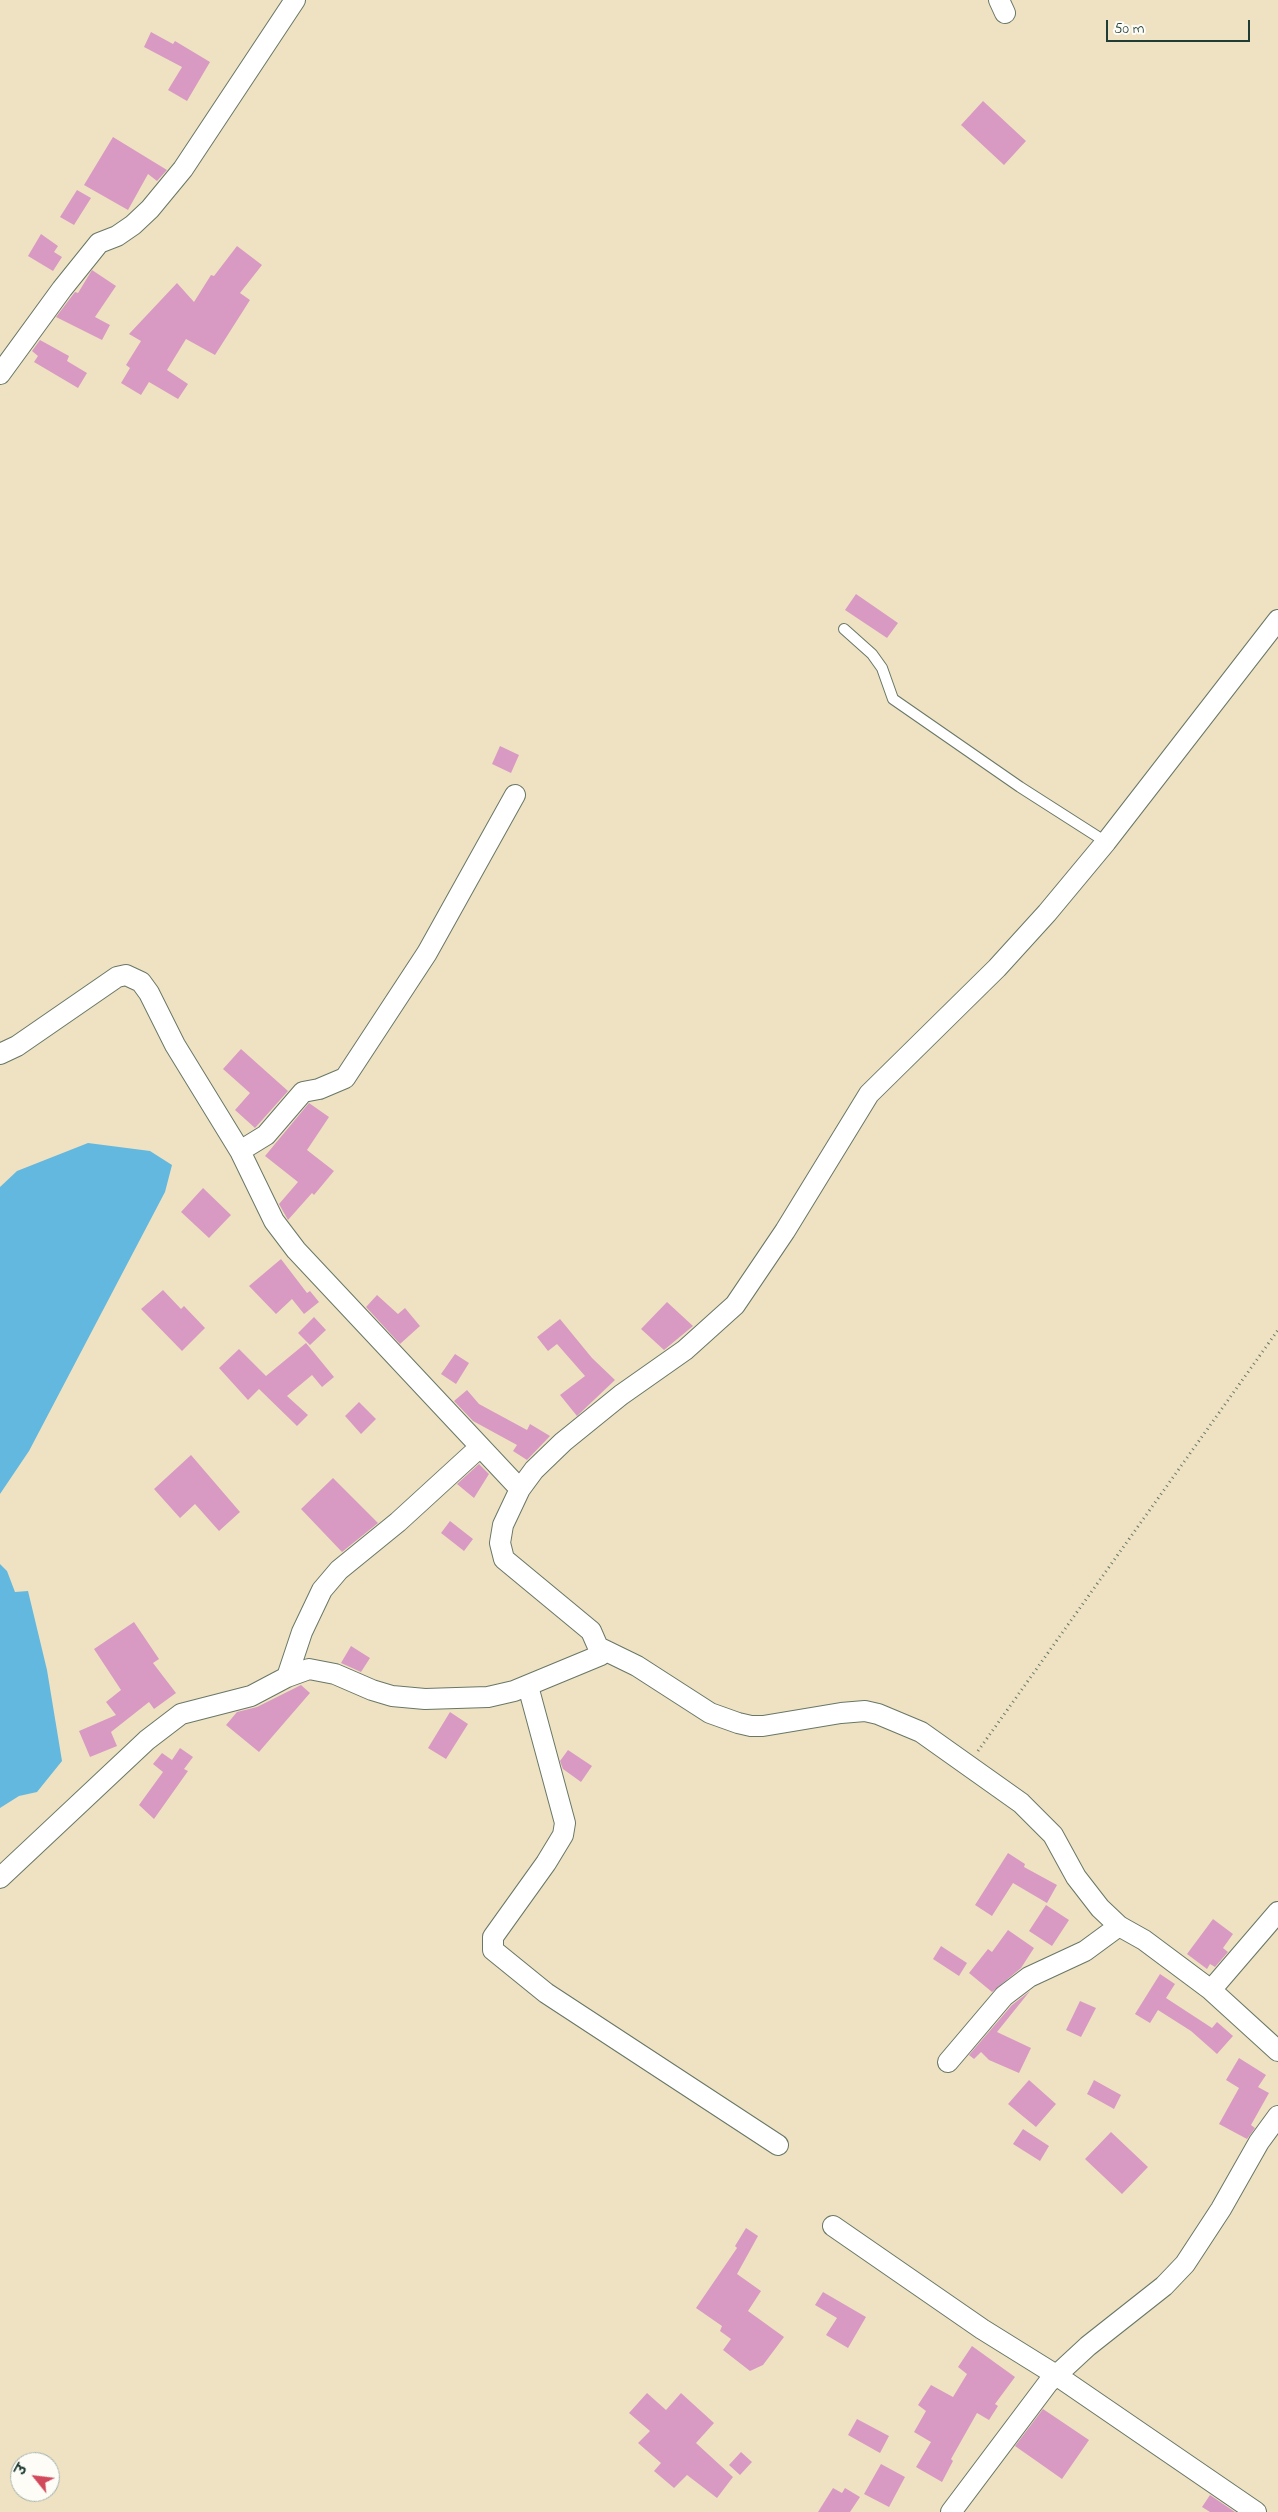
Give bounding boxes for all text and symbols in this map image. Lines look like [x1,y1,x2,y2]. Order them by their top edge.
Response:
scale bar [1108,10,1252,42]
text: 50 m [1114,18,1144,40]
north arrow [10,2452,60,2502]
text: उ [11,2461,34,2479]

